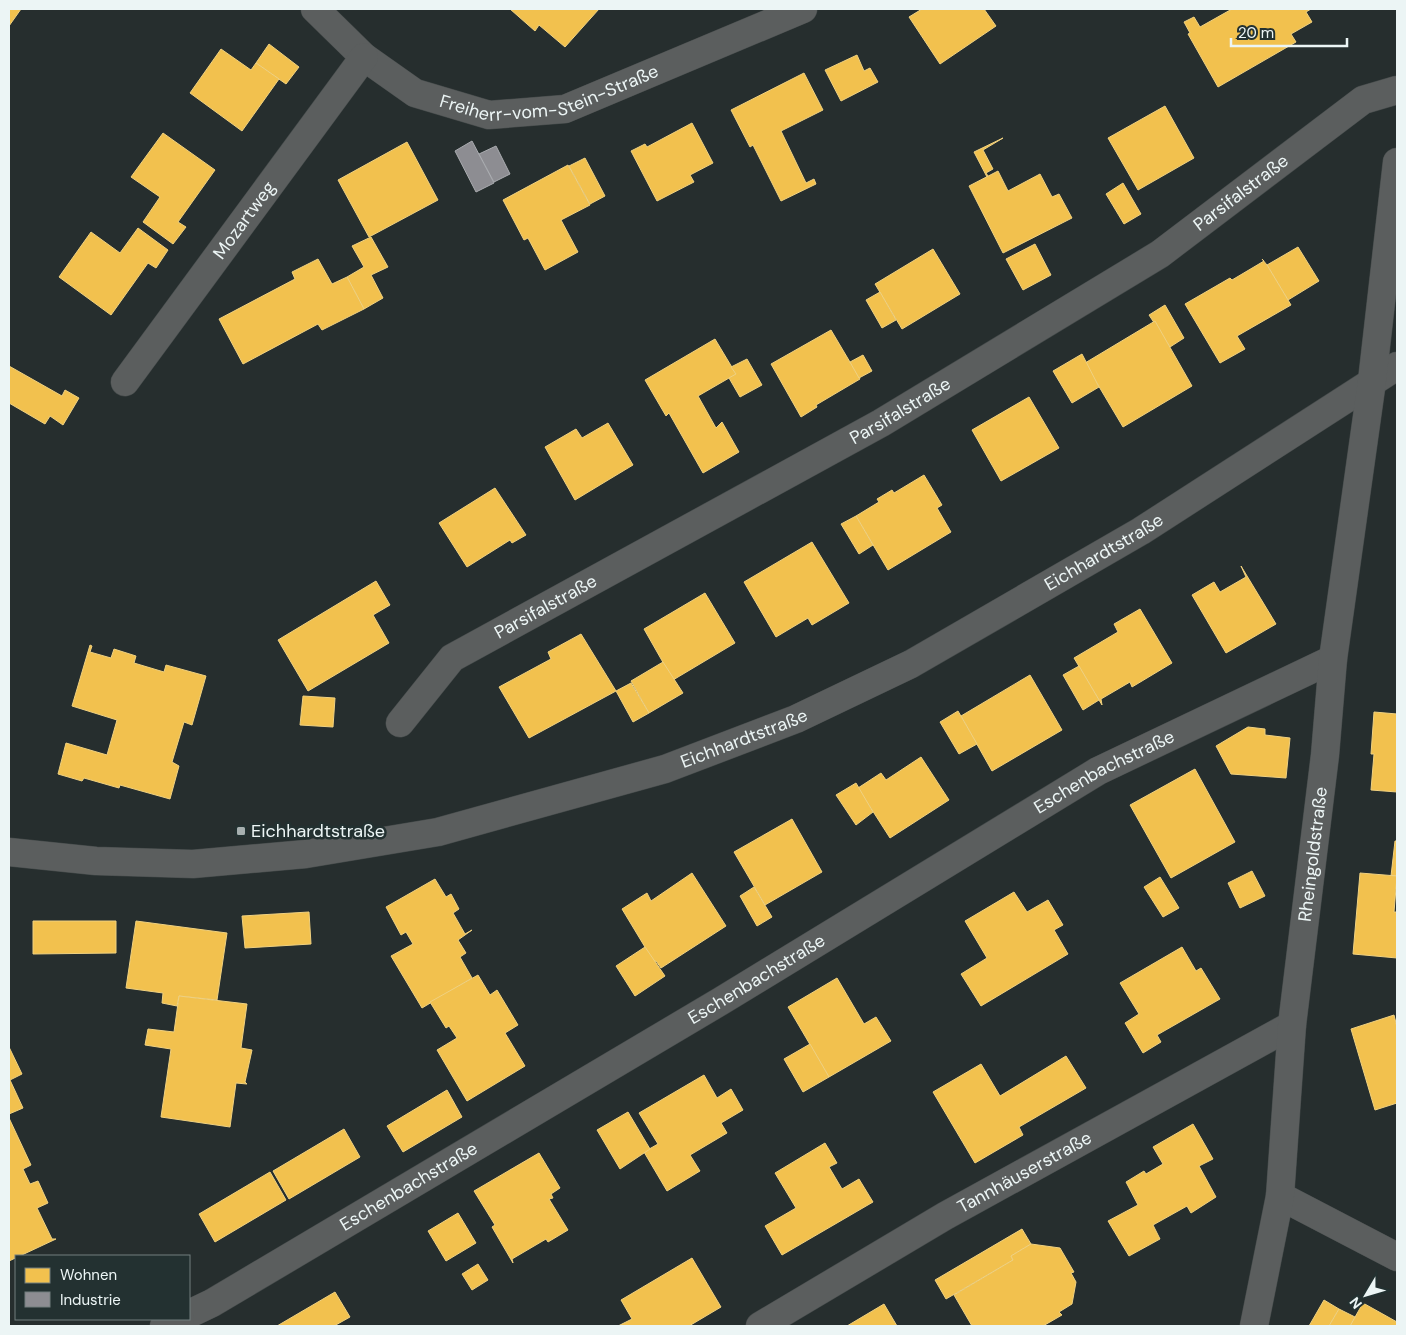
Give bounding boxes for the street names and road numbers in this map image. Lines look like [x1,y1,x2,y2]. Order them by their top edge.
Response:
street label: Freiherr-vom-Stein-Straße [437,59,662,127]
street label: Parsifalstraße [1188,149,1293,237]
street label: Mozartweg [207,176,281,264]
street label: Parsifalstraße [845,372,955,450]
street label: Eichhardtstraße [1040,508,1168,596]
street label: Parsifalstraße [490,569,601,645]
street label: Eichhardtstraße [677,703,812,774]
street label: Eschenbachstraße [1029,724,1178,819]
street label: Rheingoldstraße [1293,785,1333,923]
street label: Eschenbachstraße [684,928,830,1030]
street label: Tannhäuserstraße [953,1126,1096,1219]
street label: Eschenbachstraße [335,1136,482,1237]

